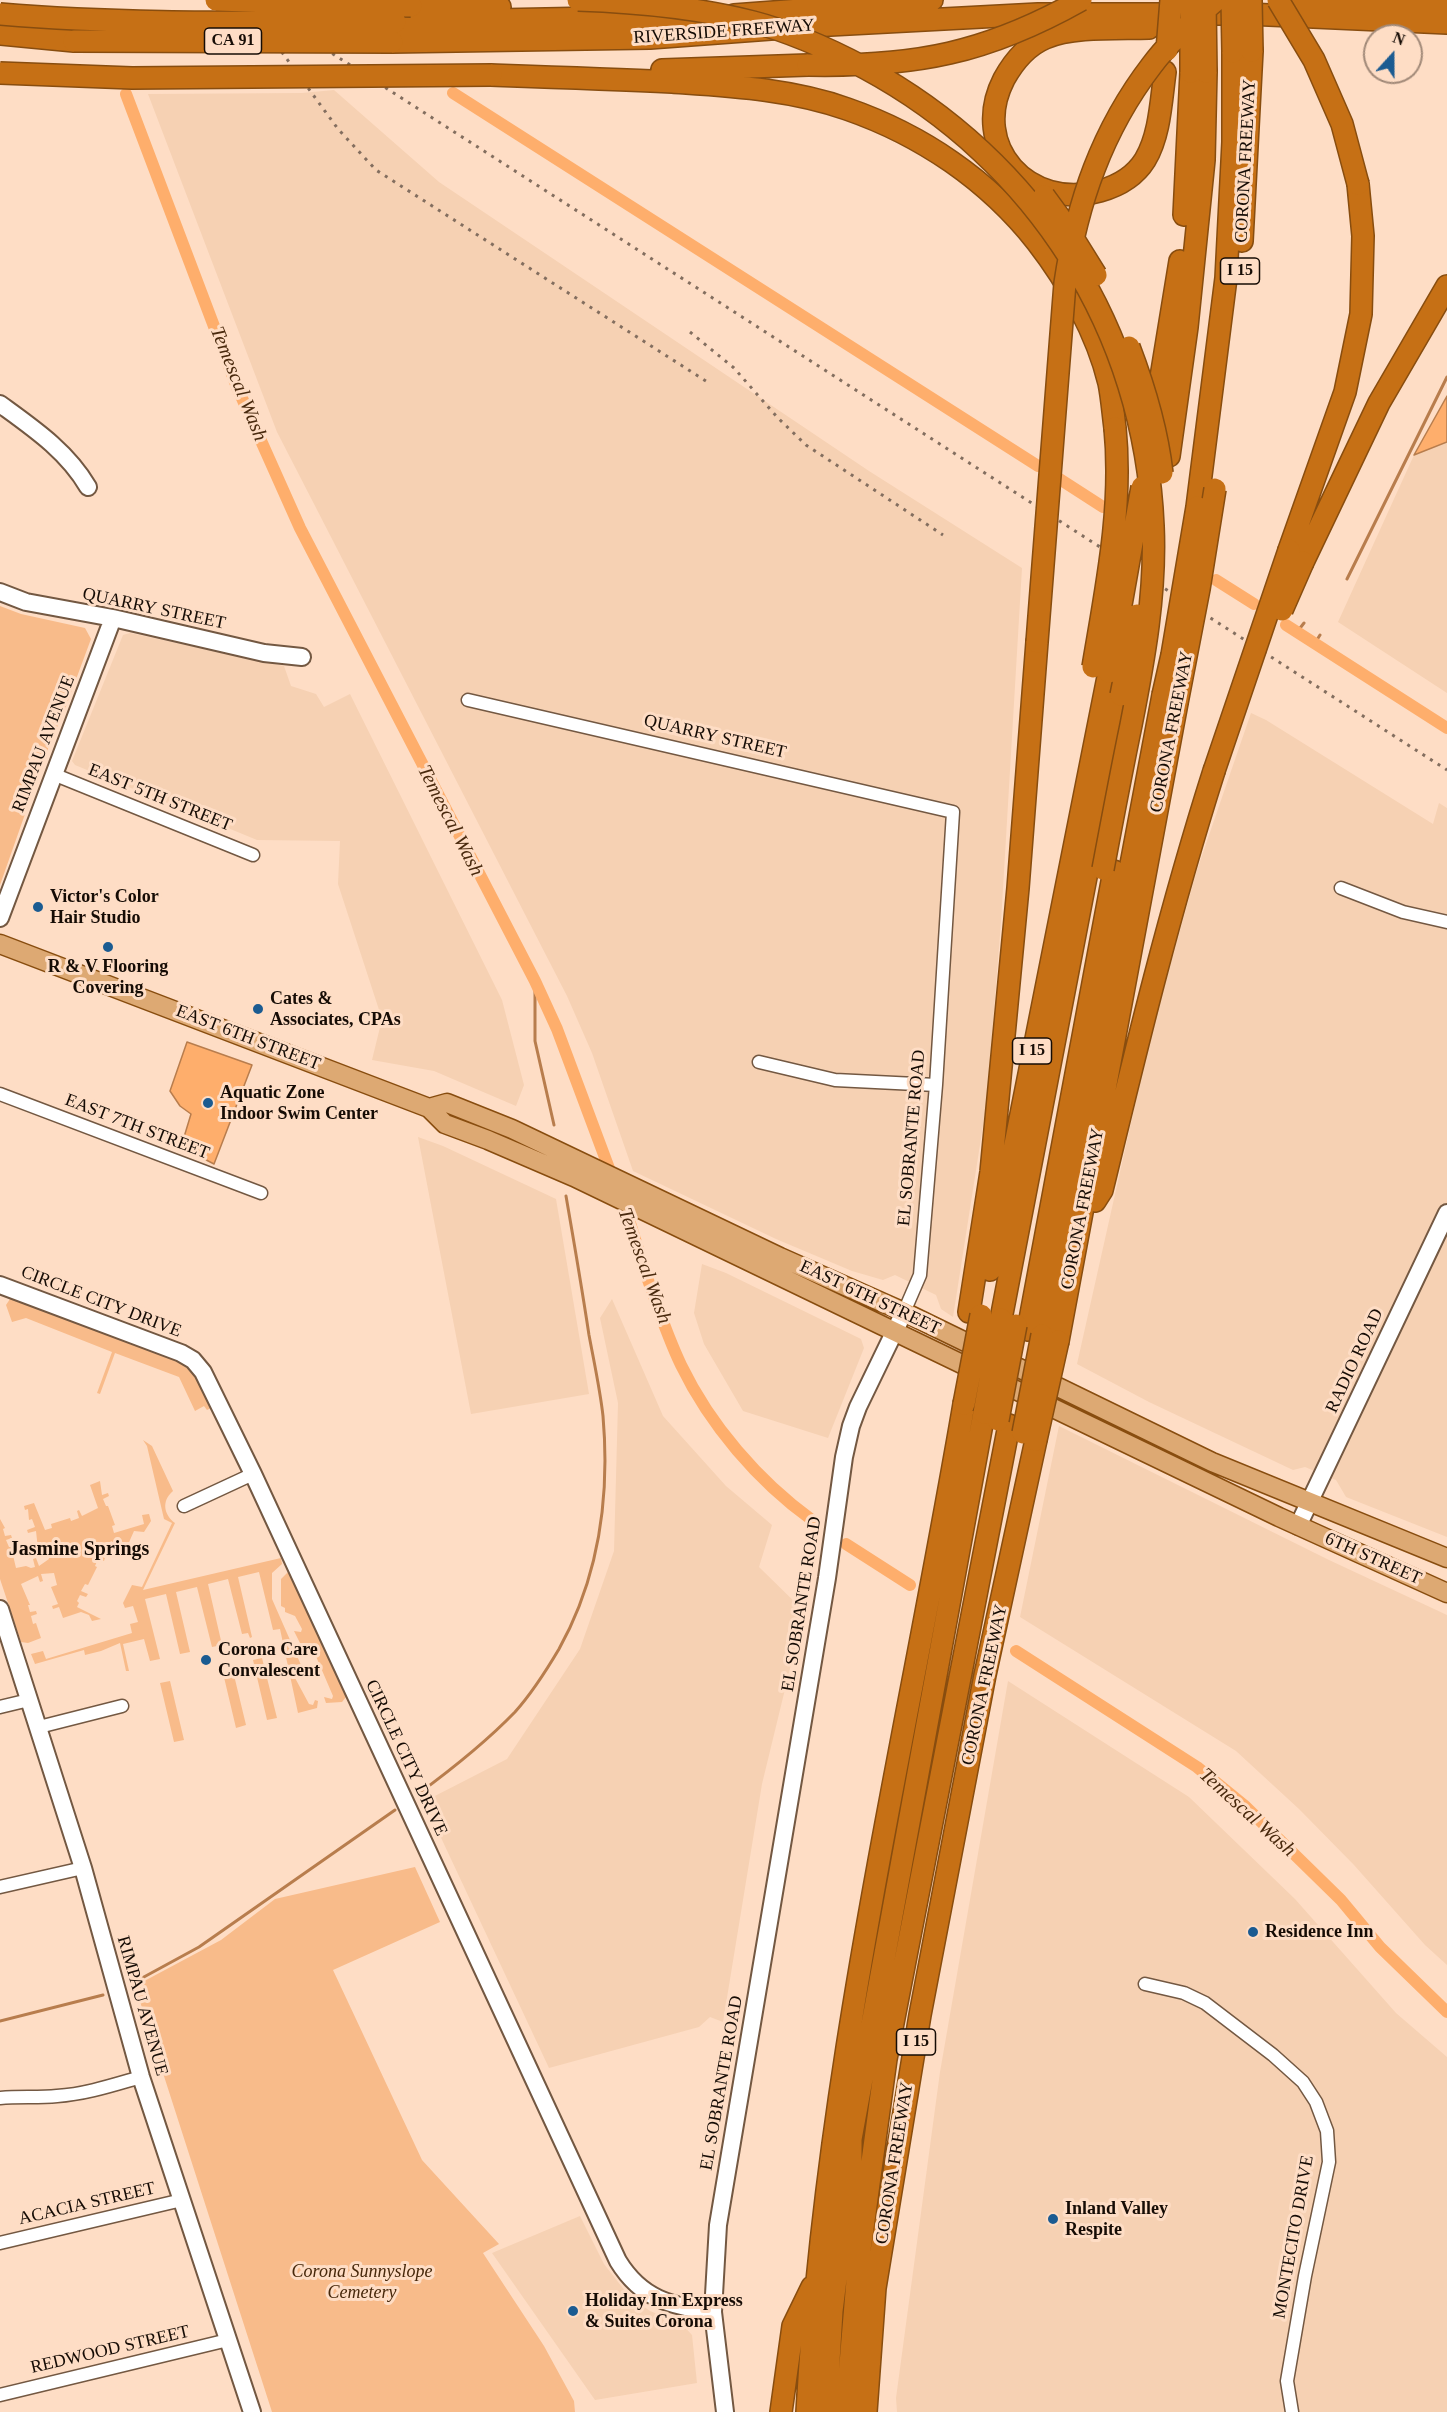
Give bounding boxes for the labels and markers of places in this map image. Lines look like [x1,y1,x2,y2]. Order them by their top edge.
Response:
place label: Victor's Color Hair Studio [50,886,159,928]
marker: Victor's Color Hair Studio [31,900,45,914]
marker: R & V Flooring Covering [101,940,115,954]
place label: R & V Flooring Covering [48,956,168,998]
place label: Cates & Associates, CPAs [270,988,401,1030]
marker: Cates & Associates, CPAs [251,1002,265,1016]
place label: Aquatic Zone Indoor Swim Center [220,1082,378,1124]
marker: Aquatic Zone Indoor Swim Center [201,1096,215,1110]
place label: Corona Care Convalescent [218,1639,320,1682]
marker: Corona Care Convalescent [199,1653,213,1667]
place label: Residence Inn [1265,1921,1374,1943]
marker: Residence Inn [1246,1925,1260,1939]
place label: Inland Valley Respite [1065,2198,1168,2240]
marker: Inland Valley Respite [1046,2212,1060,2226]
place label: Holiday Inn Express & Suites Corona [585,2290,743,2332]
marker: Holiday Inn Express & Suites Corona [566,2304,580,2318]

